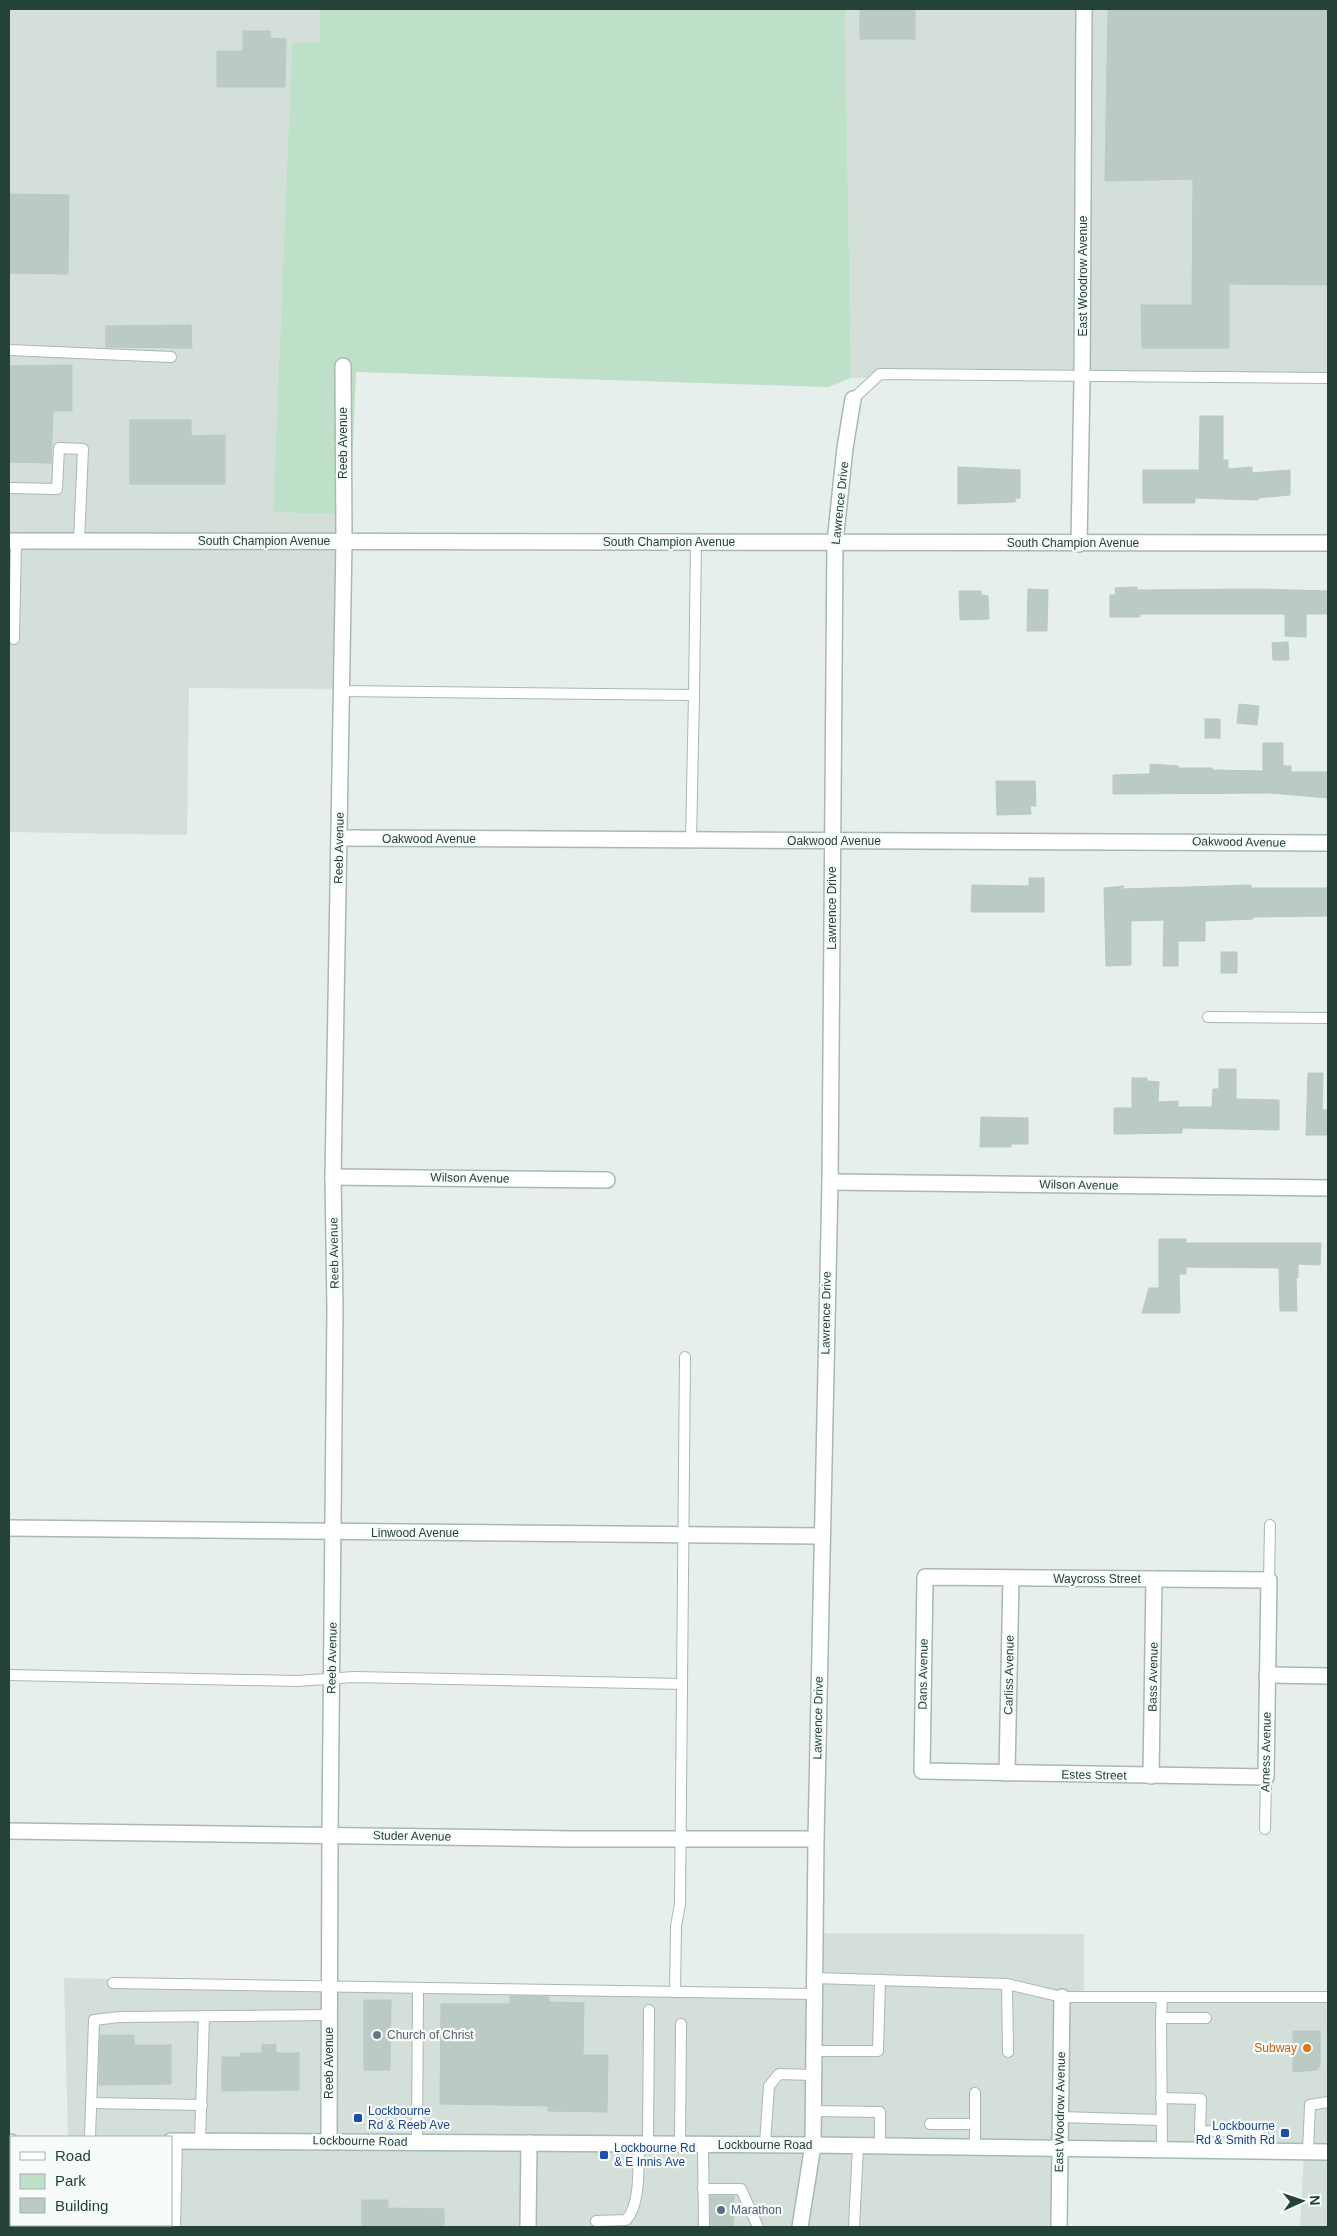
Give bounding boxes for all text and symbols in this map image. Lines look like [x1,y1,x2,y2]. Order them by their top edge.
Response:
street label: East Woodrow Avenue [1076,215,1090,336]
street label: Reeb Avenue [336,407,350,479]
street label: Lawrence Drive [829,460,851,545]
street label: South Champion Avenue [198,534,331,548]
street label: South Champion Avenue [603,535,736,549]
street label: South Champion Avenue [1007,536,1140,550]
street label: Reeb Avenue [331,812,347,884]
street label: Oakwood Avenue [382,832,476,846]
street label: Oakwood Avenue [787,834,881,848]
street label: Oakwood Avenue [1192,834,1286,850]
street label: Lawrence Drive [825,866,839,950]
street label: Wilson Avenue [430,1170,510,1186]
street label: Wilson Avenue [1039,1177,1119,1193]
street label: Reeb Avenue [326,1217,342,1289]
street label: Lawrence Drive [818,1271,834,1355]
street label: Linwood Avenue [371,1526,459,1540]
street label: Waycross Street [1053,1572,1141,1586]
street label: Reeb Avenue [324,1622,340,1694]
street label: Carliss Avenue [1001,1635,1017,1715]
street label: Dans Avenue [915,1638,931,1710]
street label: Bass Avenue [1145,1642,1161,1712]
street label: Lawrence Drive [810,1676,826,1760]
street label: Arness Avenue [1258,1711,1274,1792]
street label: Estes Street [1061,1767,1127,1783]
street label: Studer Avenue [373,1828,452,1844]
street label: Reeb Avenue [322,2027,336,2099]
place label: Church of Christ [387,2028,474,2042]
marker: Church of Christ [371,2029,383,2041]
place label: Subway [1254,2041,1297,2055]
marker: Subway [1301,2042,1313,2054]
street label: East Woodrow Avenue [1052,2051,1068,2173]
place label: Lockbourne Rd & Reeb Ave [368,2104,450,2132]
marker: Lockbourne Rd & Reeb Ave [352,2112,364,2124]
place label: Lockbourne Rd & Smith Rd [1196,2119,1275,2147]
marker: Lockbourne Rd & Smith Rd [1279,2127,1291,2139]
street label: Lockbourne Road [313,2133,407,2149]
legend [10,2136,172,2226]
street label: Lockbourne Road [718,2138,812,2152]
place label: Lockbourne Rd & E Innis Ave [614,2141,695,2169]
text: Road [55,2147,91,2164]
marker: Lockbourne Rd & E Innis Ave [598,2149,610,2161]
text: Park [55,2172,86,2189]
north arrow [1277,2176,1327,2226]
text: N [1307,2195,1323,2206]
text: Building [55,2197,108,2214]
place label: Marathon [731,2203,782,2217]
marker: Marathon [715,2204,727,2216]

